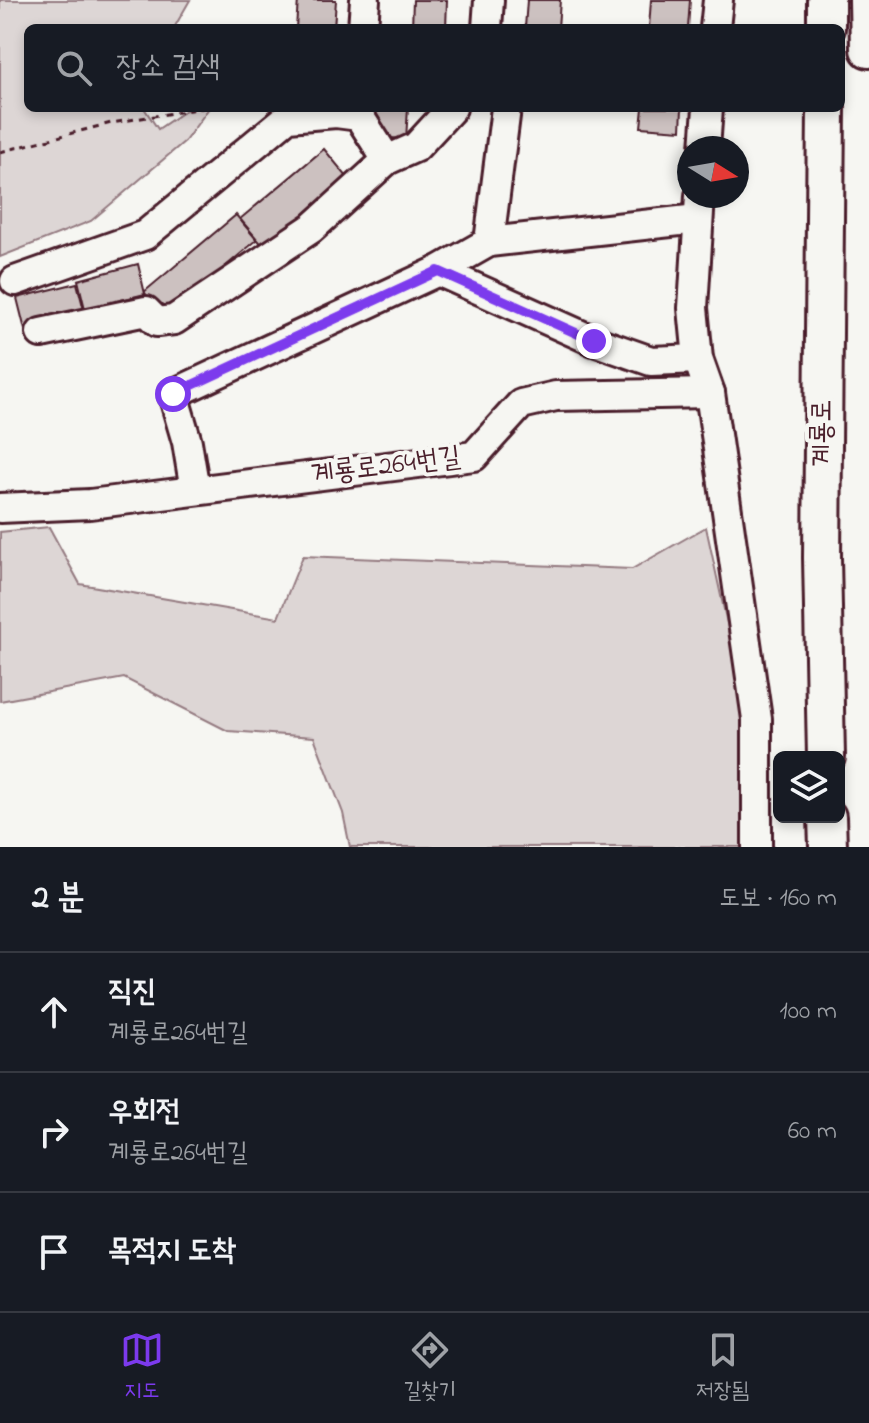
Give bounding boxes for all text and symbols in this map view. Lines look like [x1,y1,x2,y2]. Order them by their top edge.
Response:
search box [24,24,845,112]
icon: search [52,46,96,90]
text: 장소 검색 [116,46,220,90]
north arrow [677,136,749,208]
route end [576,323,612,359]
route start [155,376,191,412]
street label: 계룡로 [803,399,844,467]
street label: 계룡로264번길 [309,437,463,497]
map controls [773,751,845,823]
button: layers [773,751,845,823]
text: 2 분 [32,874,85,924]
text: 도보 · 160 m [719,880,837,918]
text: 직진 [108,971,156,1015]
icon: ahead [32,990,76,1034]
text: 100 m [780,993,837,1031]
text: 계룡로264번길 [108,1015,248,1053]
text: 우회전 [108,1091,180,1135]
icon: right [32,1110,76,1154]
text: 60 m [788,1113,837,1151]
text: 계룡로264번길 [108,1135,248,1173]
icon: arrive [32,1230,76,1274]
text: 목적지 도착 [108,1230,236,1274]
tab: 지도 [120,1328,164,1408]
tab: 길찾기 [403,1328,457,1408]
tab: 저장됨 [696,1328,749,1408]

